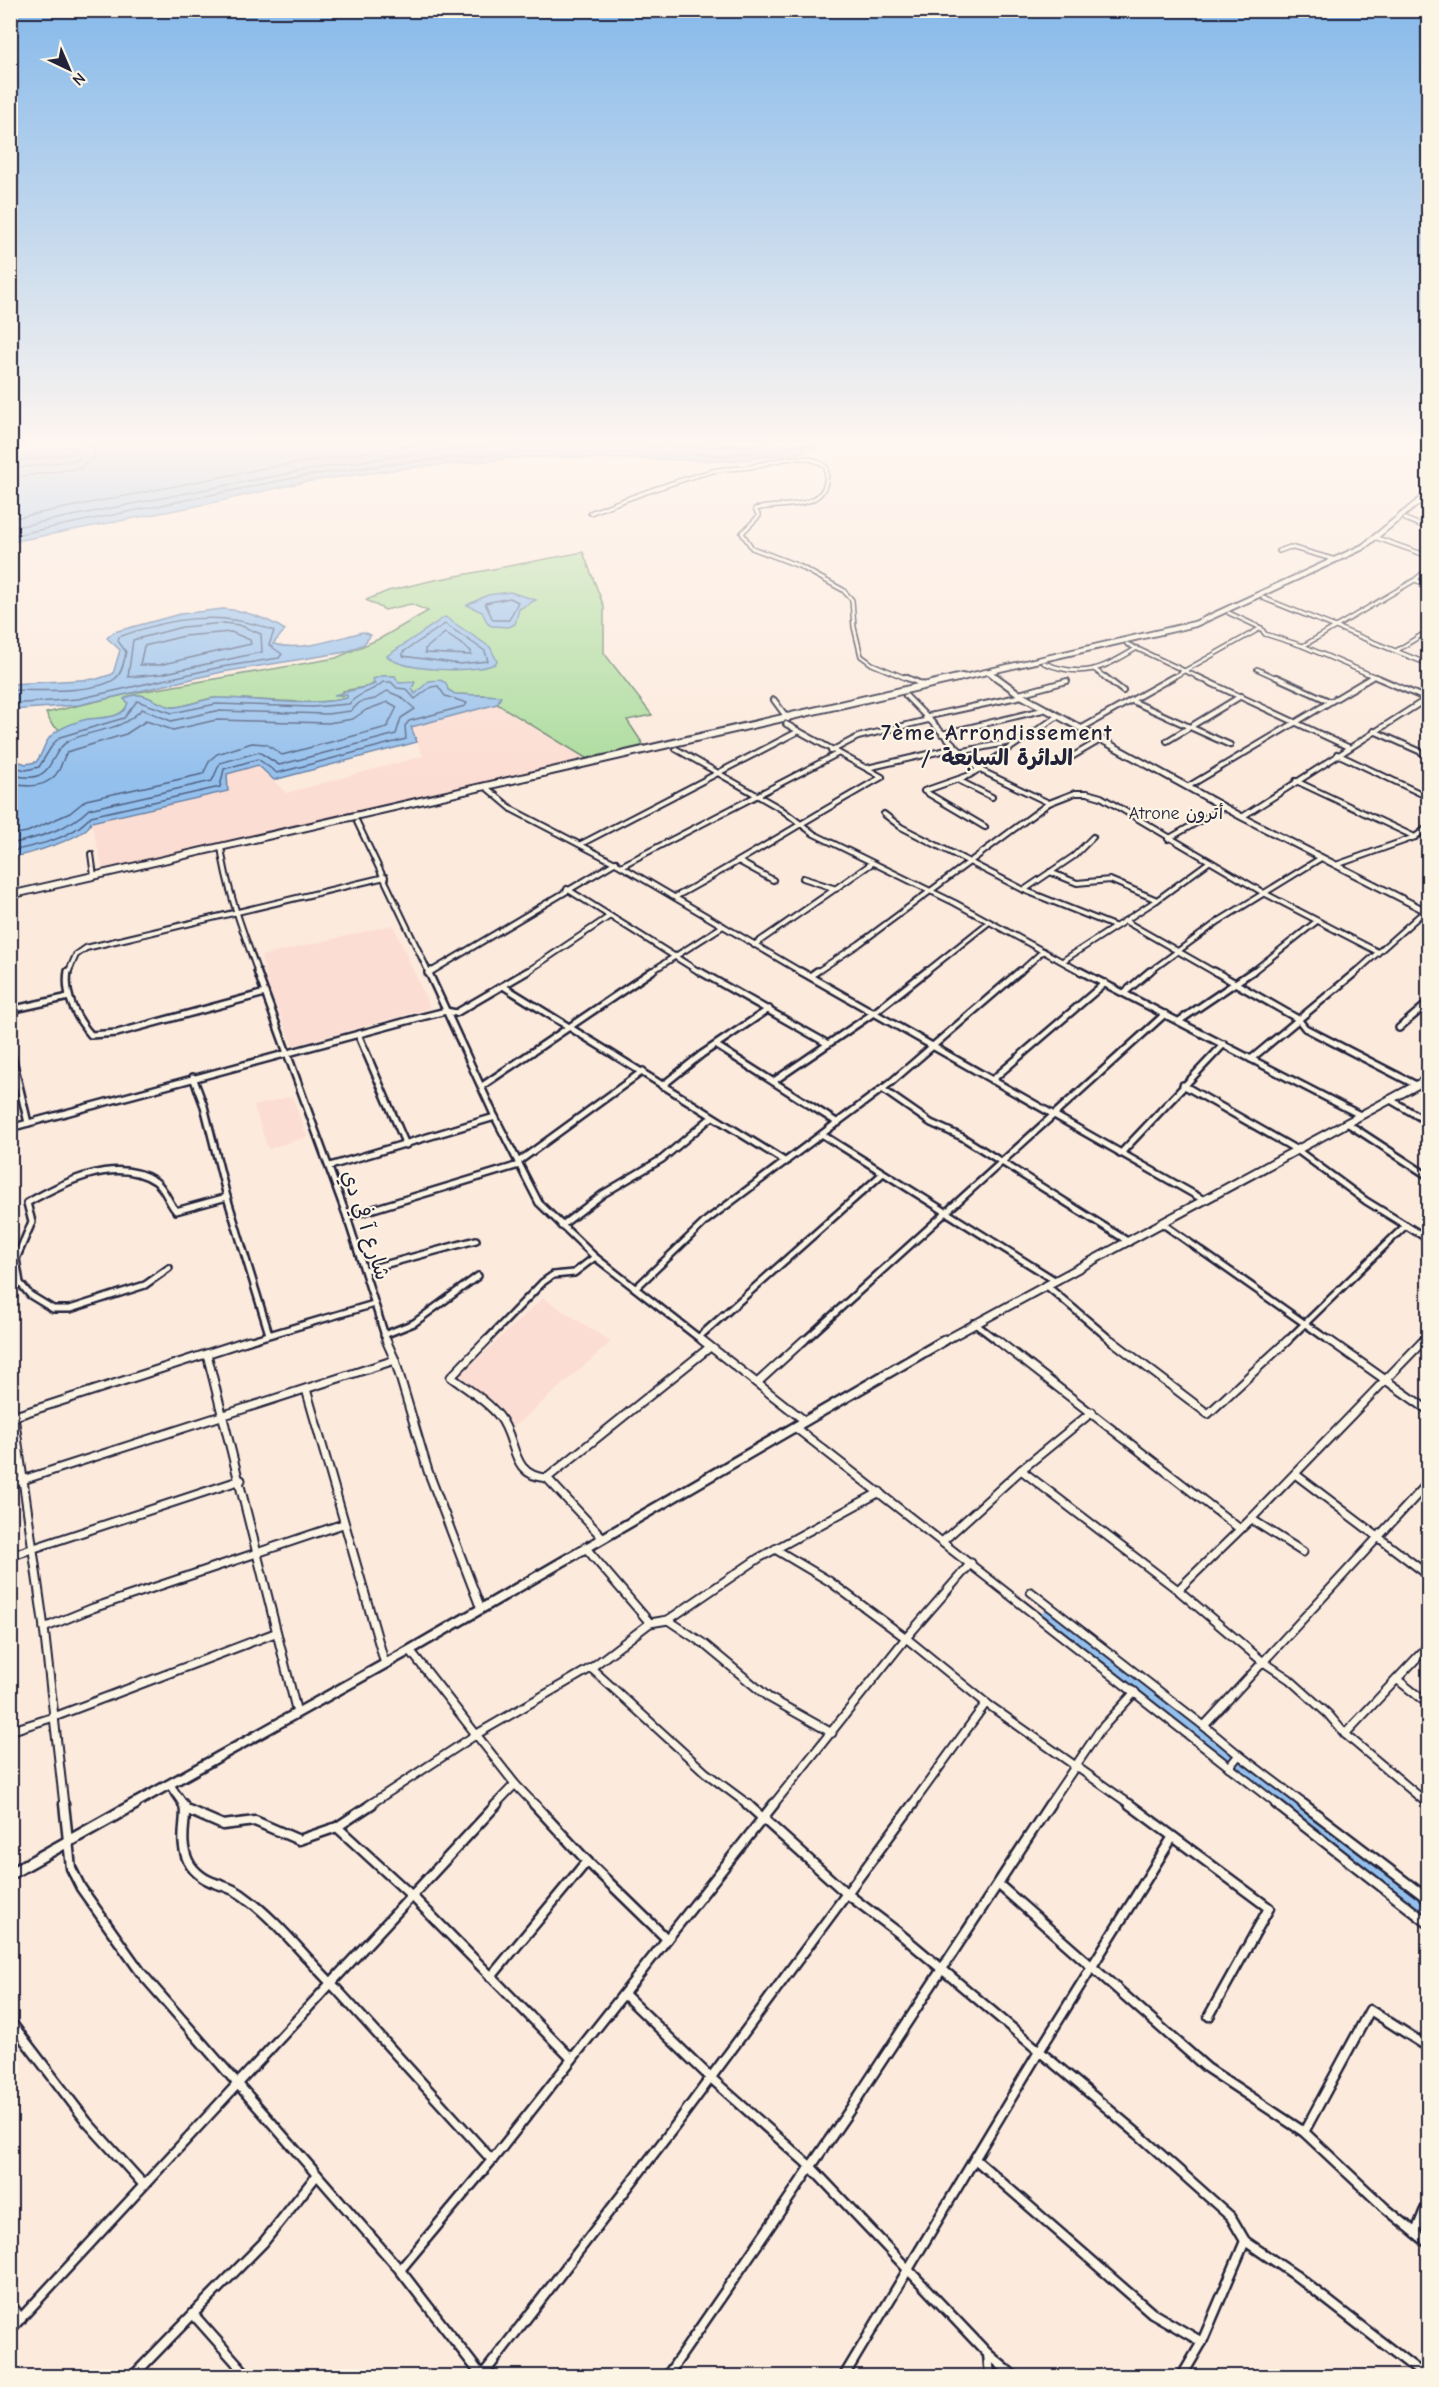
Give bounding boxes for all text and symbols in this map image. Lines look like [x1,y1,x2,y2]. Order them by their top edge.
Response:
north arrow [39,39,99,99]
text: N [69,69,89,89]
district label: 7ème Arrondissement / الدائرة السابعة [881,720,1113,771]
district label: Atrone أترون [1129,803,1224,824]
street label: شارع آ في دي [334,1166,397,1284]

